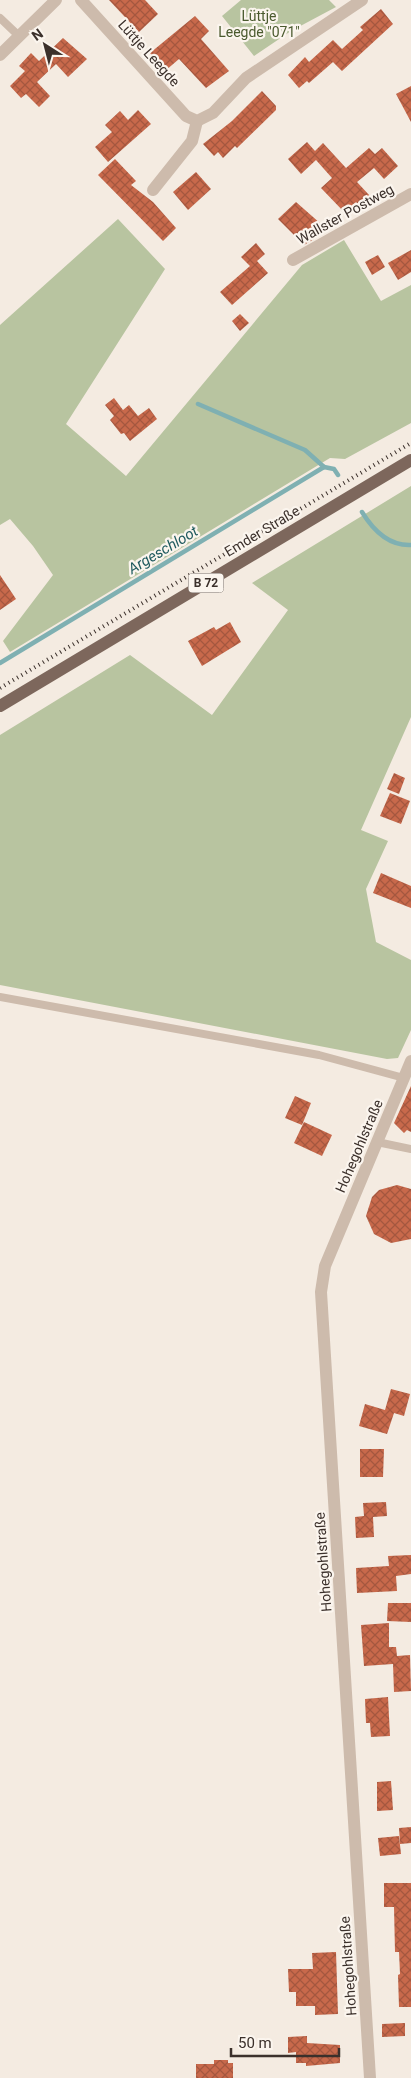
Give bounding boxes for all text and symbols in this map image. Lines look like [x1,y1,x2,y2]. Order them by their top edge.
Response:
park label: Lüttje Leegde "071" [218,8,300,40]
street label: Lüttje Leegde [115,16,183,90]
north arrow [20,20,70,70]
text: N [29,25,46,44]
street label: Wallster Postweg [294,181,396,247]
street label: Emder Straße [222,502,302,560]
water label: Argeschloot [124,522,201,578]
road number: B 72 [188,574,224,592]
street label: Hohegohlstraße [332,1097,386,1195]
street label: Hohegohlstraße [312,1512,334,1612]
street label: Hohegohlstraße [337,1916,359,2016]
scale bar [231,2026,338,2058]
text: 50 m [238,2034,272,2052]

